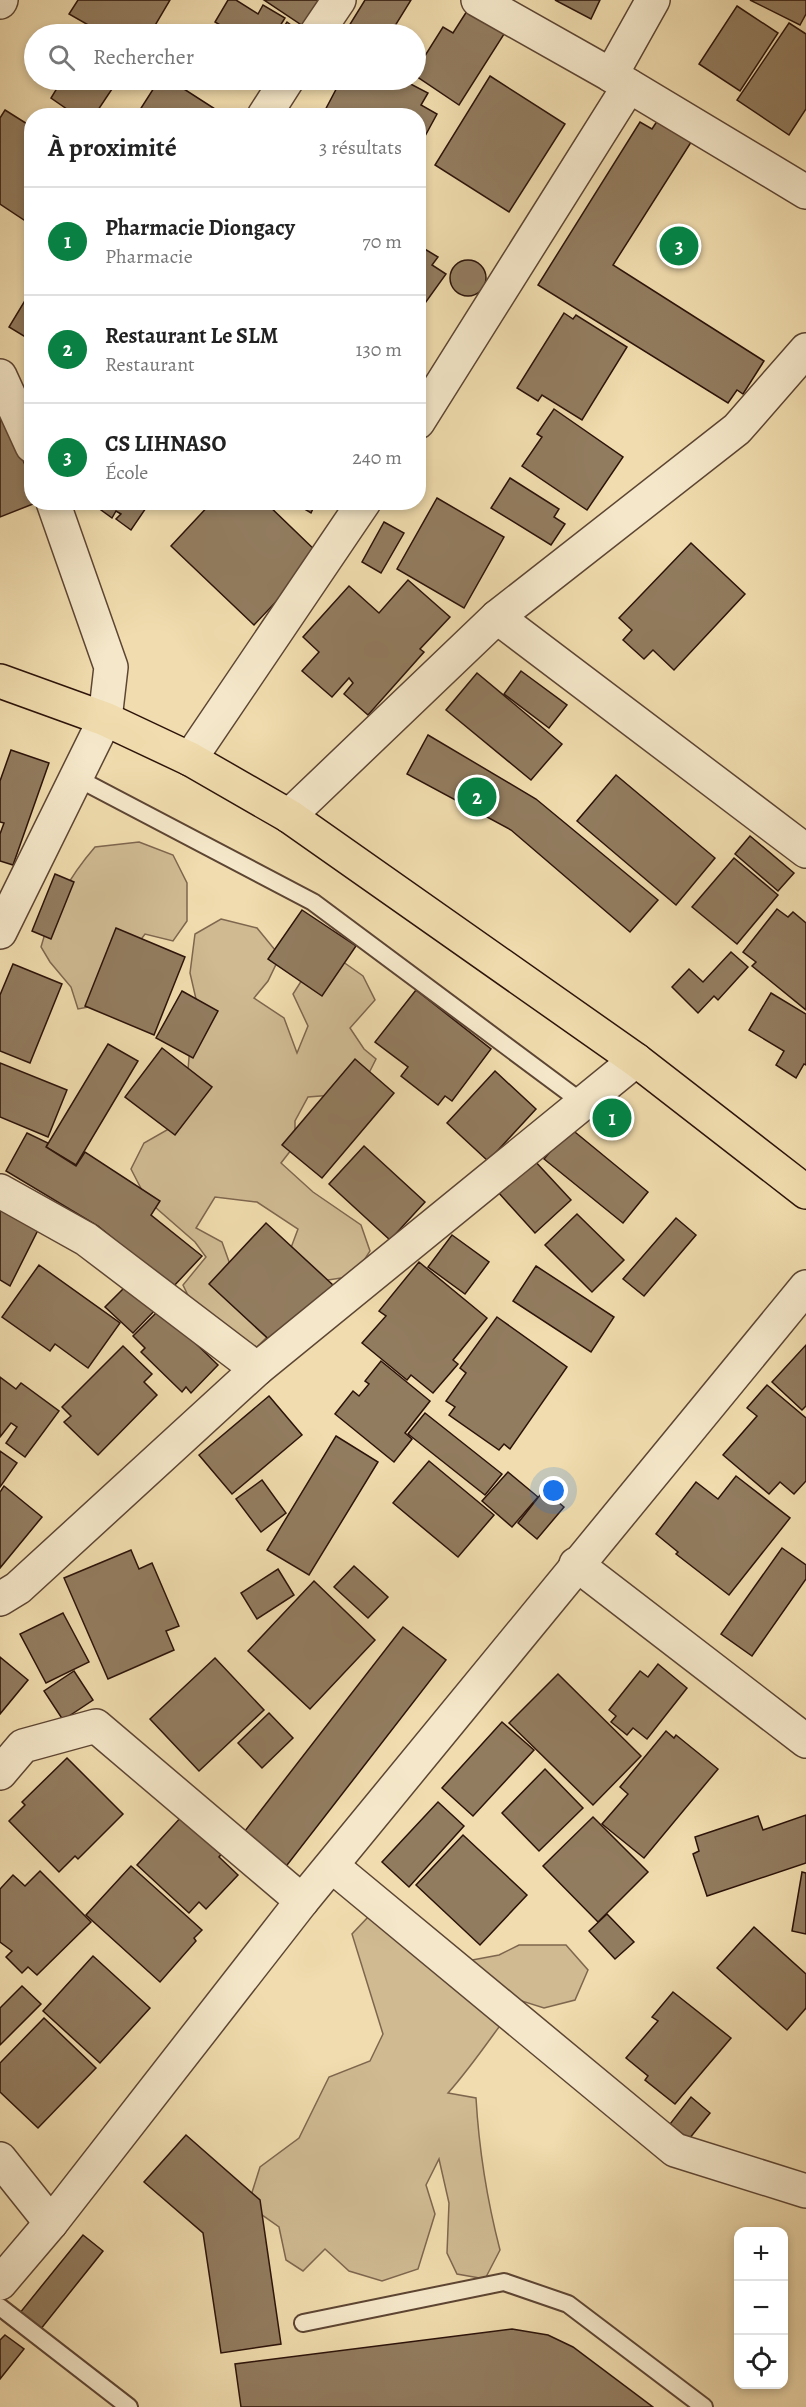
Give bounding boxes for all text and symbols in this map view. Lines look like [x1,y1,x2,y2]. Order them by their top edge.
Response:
search box [24,24,426,90]
icon: search [45,41,78,74]
text: Rechercher [93,42,194,72]
text: À proximité [48,130,177,165]
text: 3 résultats [319,134,402,161]
text: Pharmacie Diongacy [105,213,295,243]
pin: 3 [660,224,698,268]
text: 1 [64,228,71,255]
text: 70 m [362,228,402,255]
text: Pharmacie [105,243,193,270]
text: Restaurant Le SLM [105,321,278,351]
text: 2 [63,336,72,363]
text: 130 m [356,336,402,363]
text: Restaurant [105,351,195,378]
text: CS LIHNASO [105,429,226,459]
text: 3 [63,444,72,471]
text: 240 m [352,444,402,471]
text: École [105,459,148,486]
pin: 2 [458,774,496,820]
pin: 1 [592,1096,632,1140]
your location [539,1476,568,1505]
map controls [734,2227,788,2389]
button: + [734,2227,788,2281]
button: − [734,2281,788,2335]
button: locate [734,2335,788,2389]

